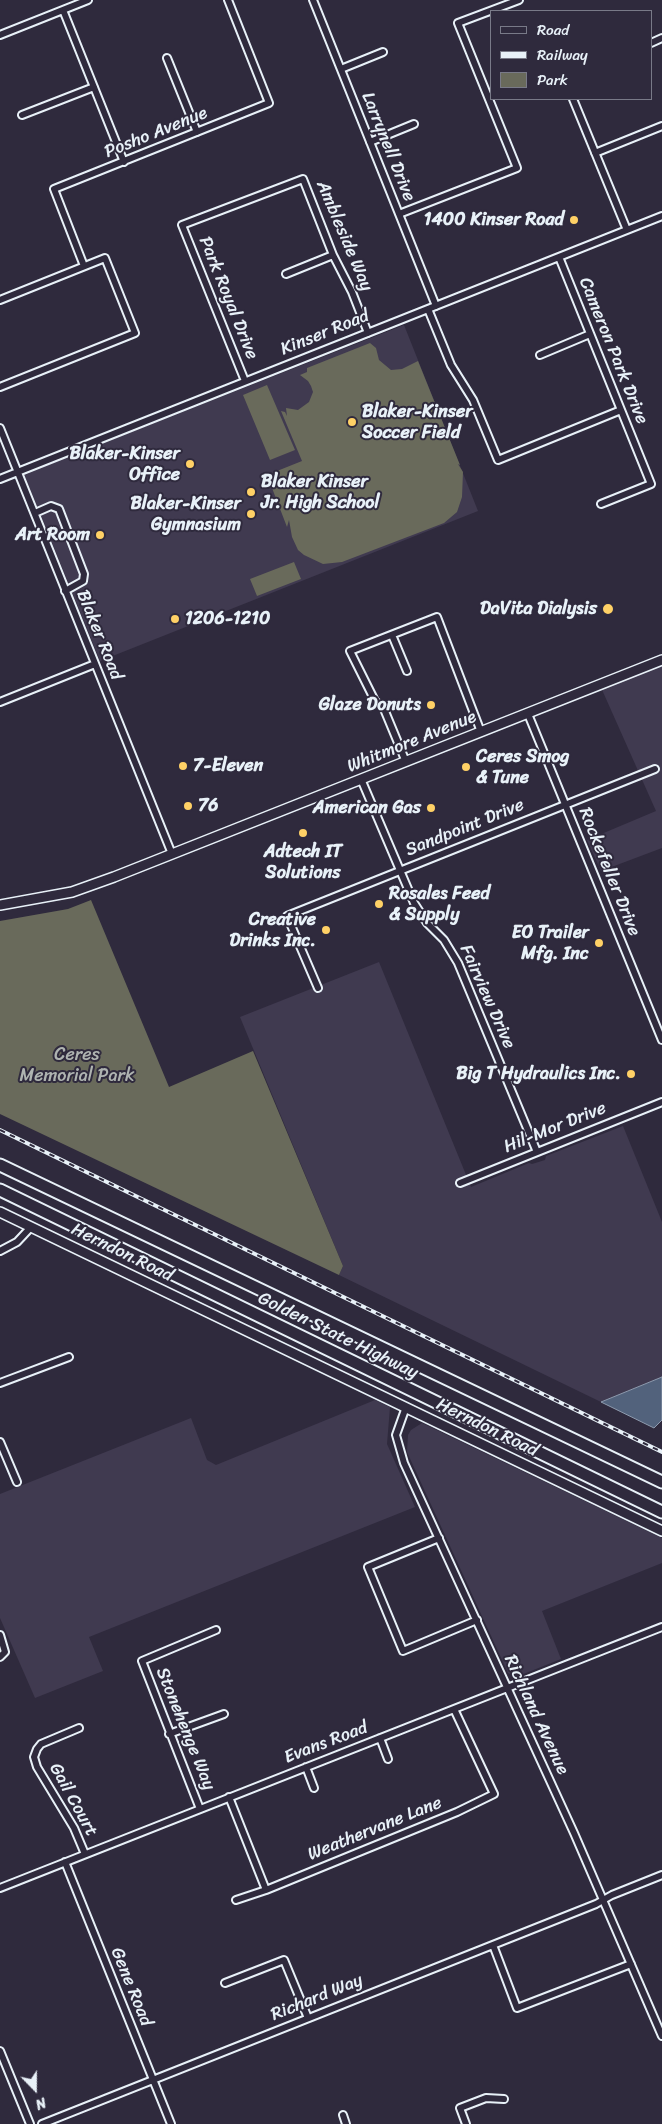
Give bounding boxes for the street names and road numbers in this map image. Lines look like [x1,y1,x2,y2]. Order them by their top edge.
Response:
street label: Larrynell Drive [356,89,420,205]
street label: Posho Avenue [101,103,211,163]
street label: Ambleside Way [311,177,377,295]
street label: Park Royal Drive [194,233,262,363]
street label: Cameron Park Drive [574,274,652,428]
street label: Kinser Road [277,305,373,361]
street label: Blaker Road [71,587,127,683]
street label: Whitmore Avenue [344,706,480,778]
street label: Sandpoint Drive [402,794,528,862]
street label: Rockefeller Drive [573,805,645,939]
street label: Fairview Drive [454,942,520,1052]
street label: Hil-Mor Drive [501,1098,609,1158]
street label: Herndon Road [68,1219,176,1287]
street label: Golden State Highway [254,1288,422,1384]
street label: Herndon Road [433,1394,541,1462]
street label: Richland Avenue [499,1652,573,1778]
street label: Stonehenge Way [151,1665,219,1793]
street label: Evans Road [281,1717,371,1769]
street label: Gail Court [44,1760,102,1840]
street label: Weathervane Lane [305,1792,445,1866]
street label: Gene Road [105,1945,157,2029]
street label: Richard Way [268,1970,366,2026]

